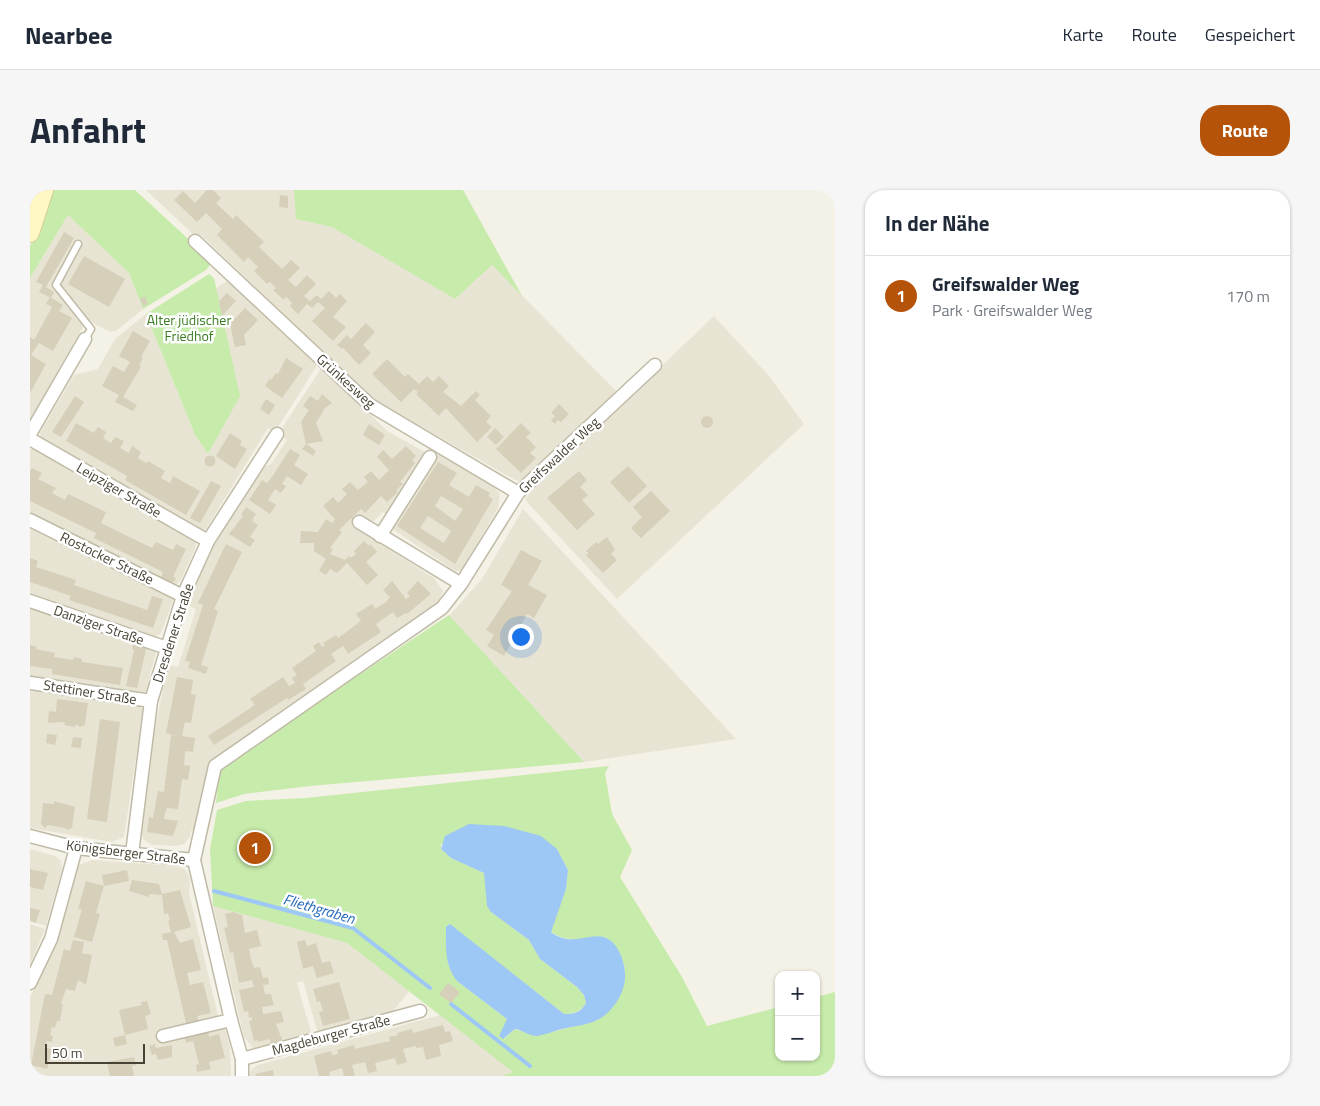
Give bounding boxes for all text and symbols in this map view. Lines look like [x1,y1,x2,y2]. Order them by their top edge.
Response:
text: Nearbee [25,17,112,53]
text: Karte [1062,21,1103,48]
text: Route [1131,21,1177,48]
text: Gespeichert [1205,21,1295,48]
text: Anfahrt [30,103,146,157]
button: Route [1200,105,1290,156]
text: In der Nähe [885,207,990,239]
text: Greifswalder Weg [932,269,1079,298]
text: 1 [897,284,905,308]
text: 170 m [1226,284,1270,308]
text: Park · Greifswalder Weg [932,298,1092,322]
park label: Alter jüdischer Friedhof [147,309,231,346]
street label: Grünkesweg [312,348,381,413]
street label: Greifswalder Weg [513,411,604,498]
street label: Leipziger Straße [73,457,166,522]
street label: Rostocker Straße [57,526,158,589]
street label: Dresdener Straße [147,580,199,685]
street label: Danziger Straße [51,599,147,650]
your location [508,624,534,650]
street label: Stettiner Straße [42,674,138,709]
pin: 1 [239,829,271,867]
street label: Königsberger Straße [65,834,187,869]
water label: Fliethgraben [281,887,358,930]
map controls [775,971,820,1061]
button: + [775,971,820,1016]
street label: Magdeburger Straße [269,1009,392,1060]
button: − [775,1016,820,1061]
scale bar [45,1041,145,1064]
text: 50 m [52,1042,82,1063]

